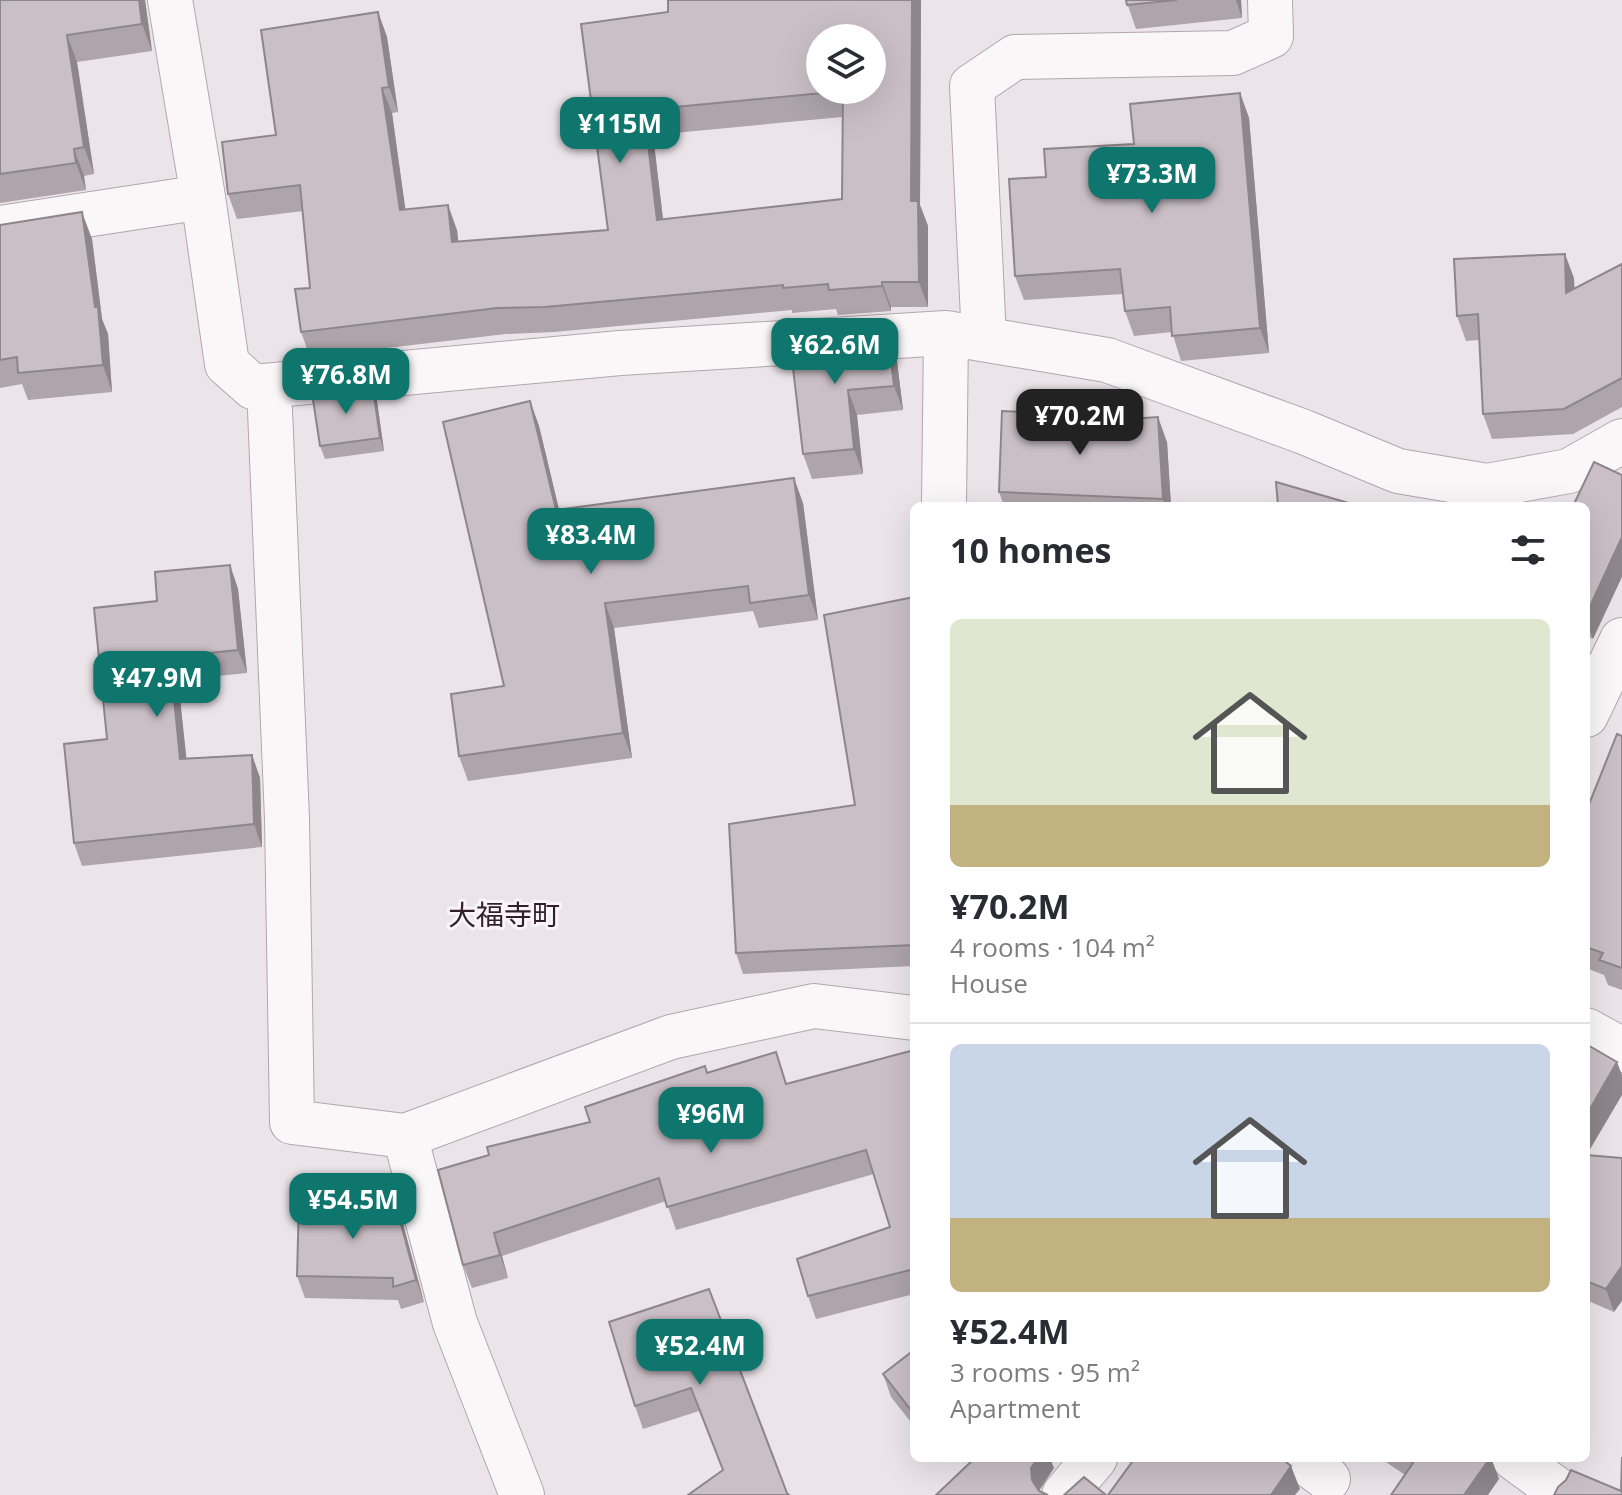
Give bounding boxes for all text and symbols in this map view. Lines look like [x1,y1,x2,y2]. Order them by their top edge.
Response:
map controls [806,24,886,104]
button: layers [806,24,886,104]
pin: ¥115M [564,97,676,165]
text: ¥115M [578,105,662,141]
pin: ¥73.3M [1087,147,1217,215]
text: ¥73.3M [1106,155,1198,191]
pin: ¥62.6M [770,318,900,386]
text: ¥62.6M [789,326,881,362]
pin: ¥76.8M [281,348,411,416]
text: ¥76.8M [300,356,392,392]
pin: ¥70.2M [1015,389,1145,457]
text: ¥70.2M [1034,397,1126,433]
pin: ¥83.4M [526,508,656,576]
text: ¥83.4M [545,516,637,552]
text: 10 homes [950,527,1111,573]
icon: filters [1506,528,1550,572]
pin: ¥47.9M [92,651,222,719]
text: ¥47.9M [111,659,203,695]
icon: home [1178,671,1322,815]
text: ¥70.2M [950,883,1070,929]
district label: 大福寺町 [448,895,560,933]
text: 4 rooms · 104 m² [950,929,1155,965]
text: House [950,965,1028,1001]
pin: ¥96M [664,1087,758,1155]
text: ¥96M [676,1095,746,1131]
icon: home [1178,1096,1322,1240]
pin: ¥54.5M [288,1173,418,1241]
text: ¥54.5M [307,1181,399,1217]
text: ¥52.4M [950,1308,1070,1354]
pin: ¥52.4M [635,1319,765,1387]
text: ¥52.4M [654,1327,746,1363]
text: 3 rooms · 95 m² [950,1354,1140,1390]
text: Apartment [950,1390,1081,1426]

